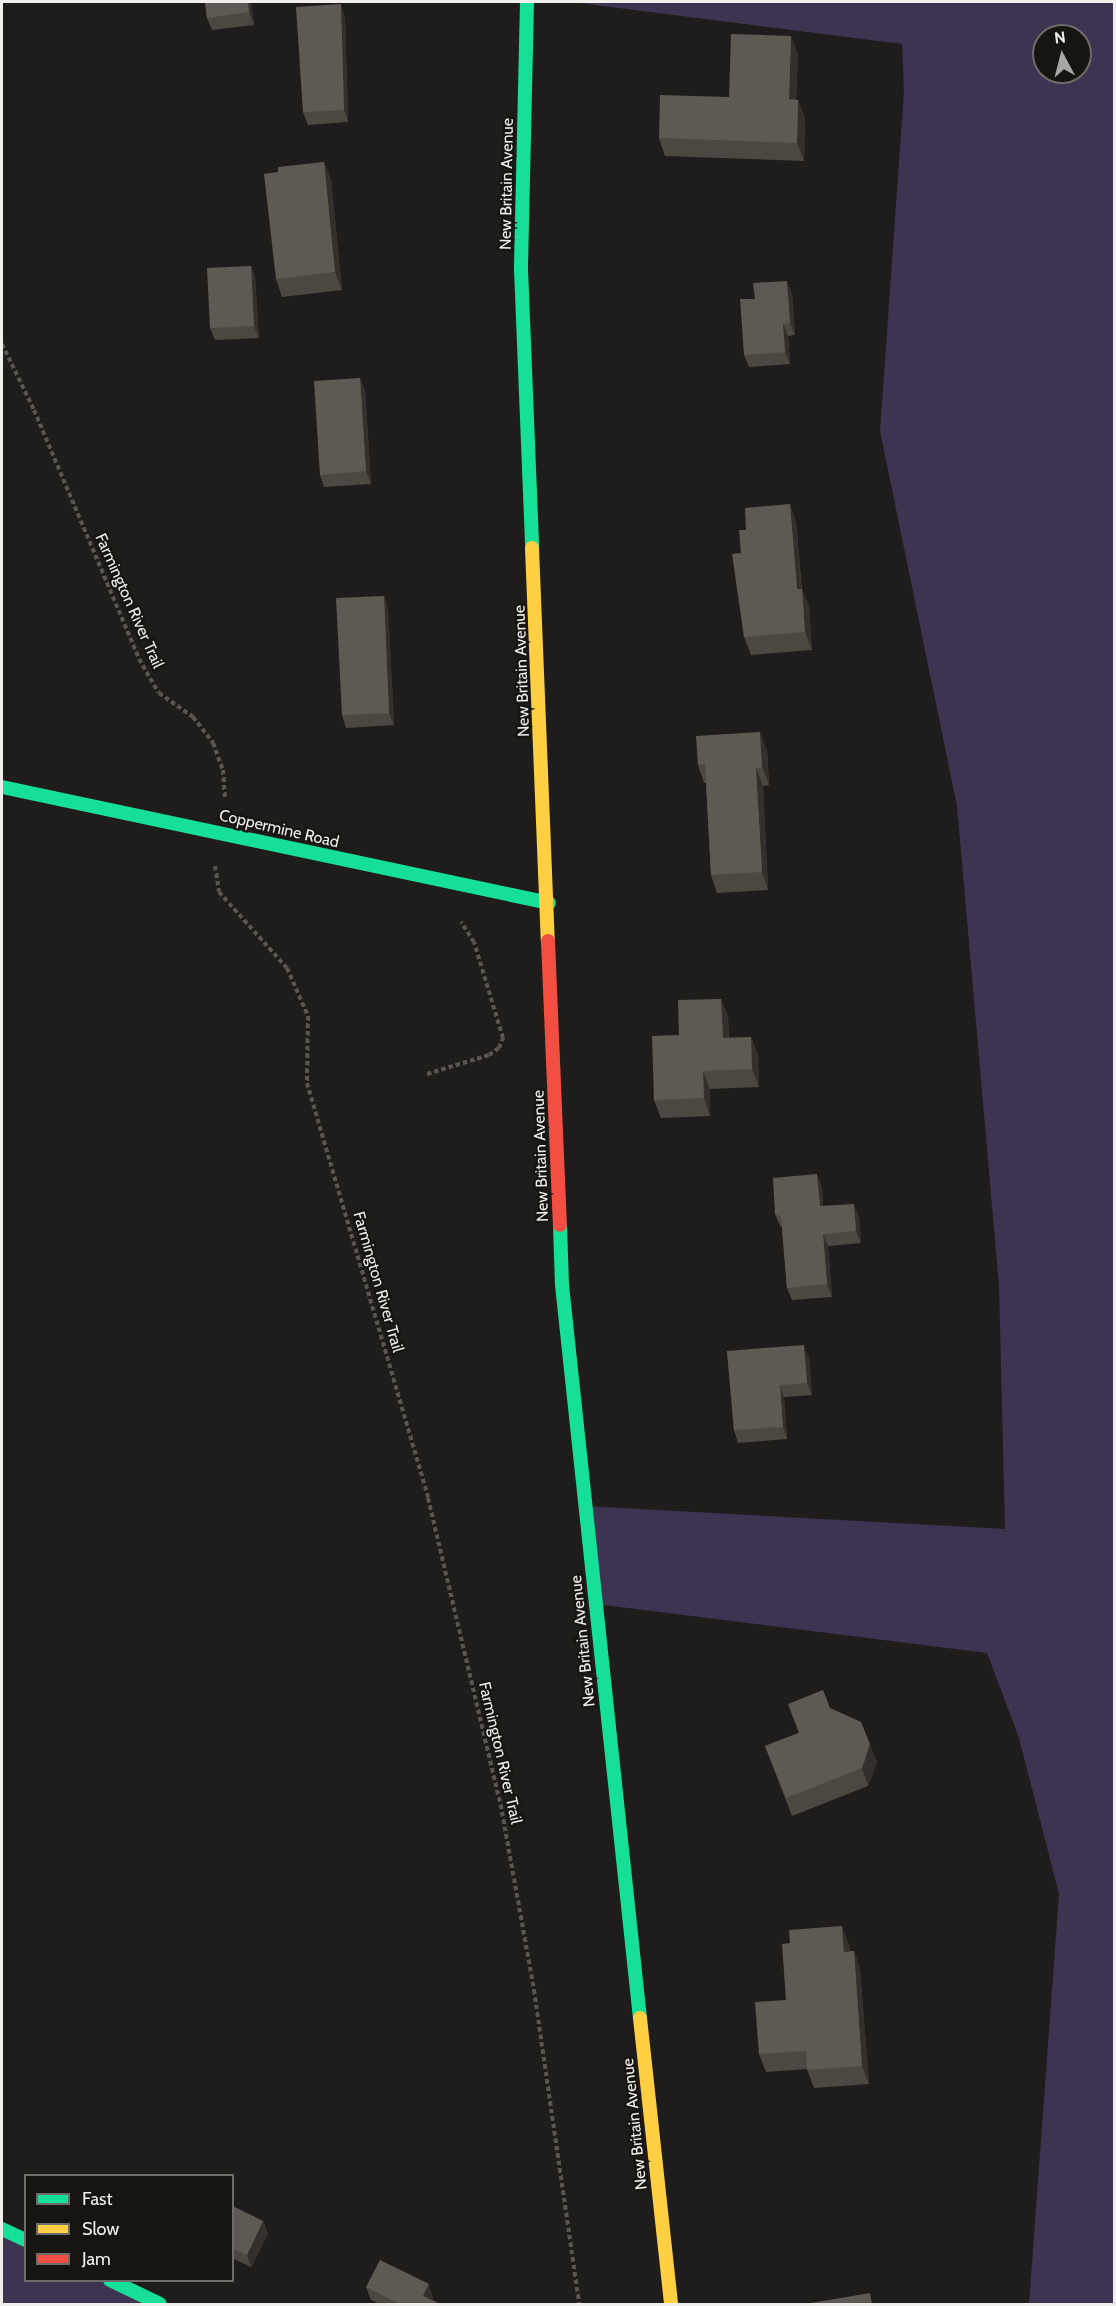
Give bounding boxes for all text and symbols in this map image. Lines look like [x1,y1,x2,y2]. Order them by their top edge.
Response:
north arrow [1032,24,1092,84]
text: N [1053,28,1067,48]
street label: New Britain Avenue [496,118,518,250]
street label: Farmington River Trail [91,531,167,671]
street label: New Britain Avenue [510,605,534,737]
street label: Coppermine Road [217,806,341,852]
street label: New Britain Avenue [529,1090,553,1222]
street label: Farmington River Trail [349,1209,407,1355]
street label: New Britain Avenue [567,1574,599,1708]
street label: Farmington River Trail [474,1680,526,1826]
street label: New Britain Avenue [619,2057,651,2191]
legend [24,2174,234,2282]
text: Fast [82,2188,113,2210]
text: Slow [82,2218,119,2240]
text: Jam [82,2248,111,2270]

